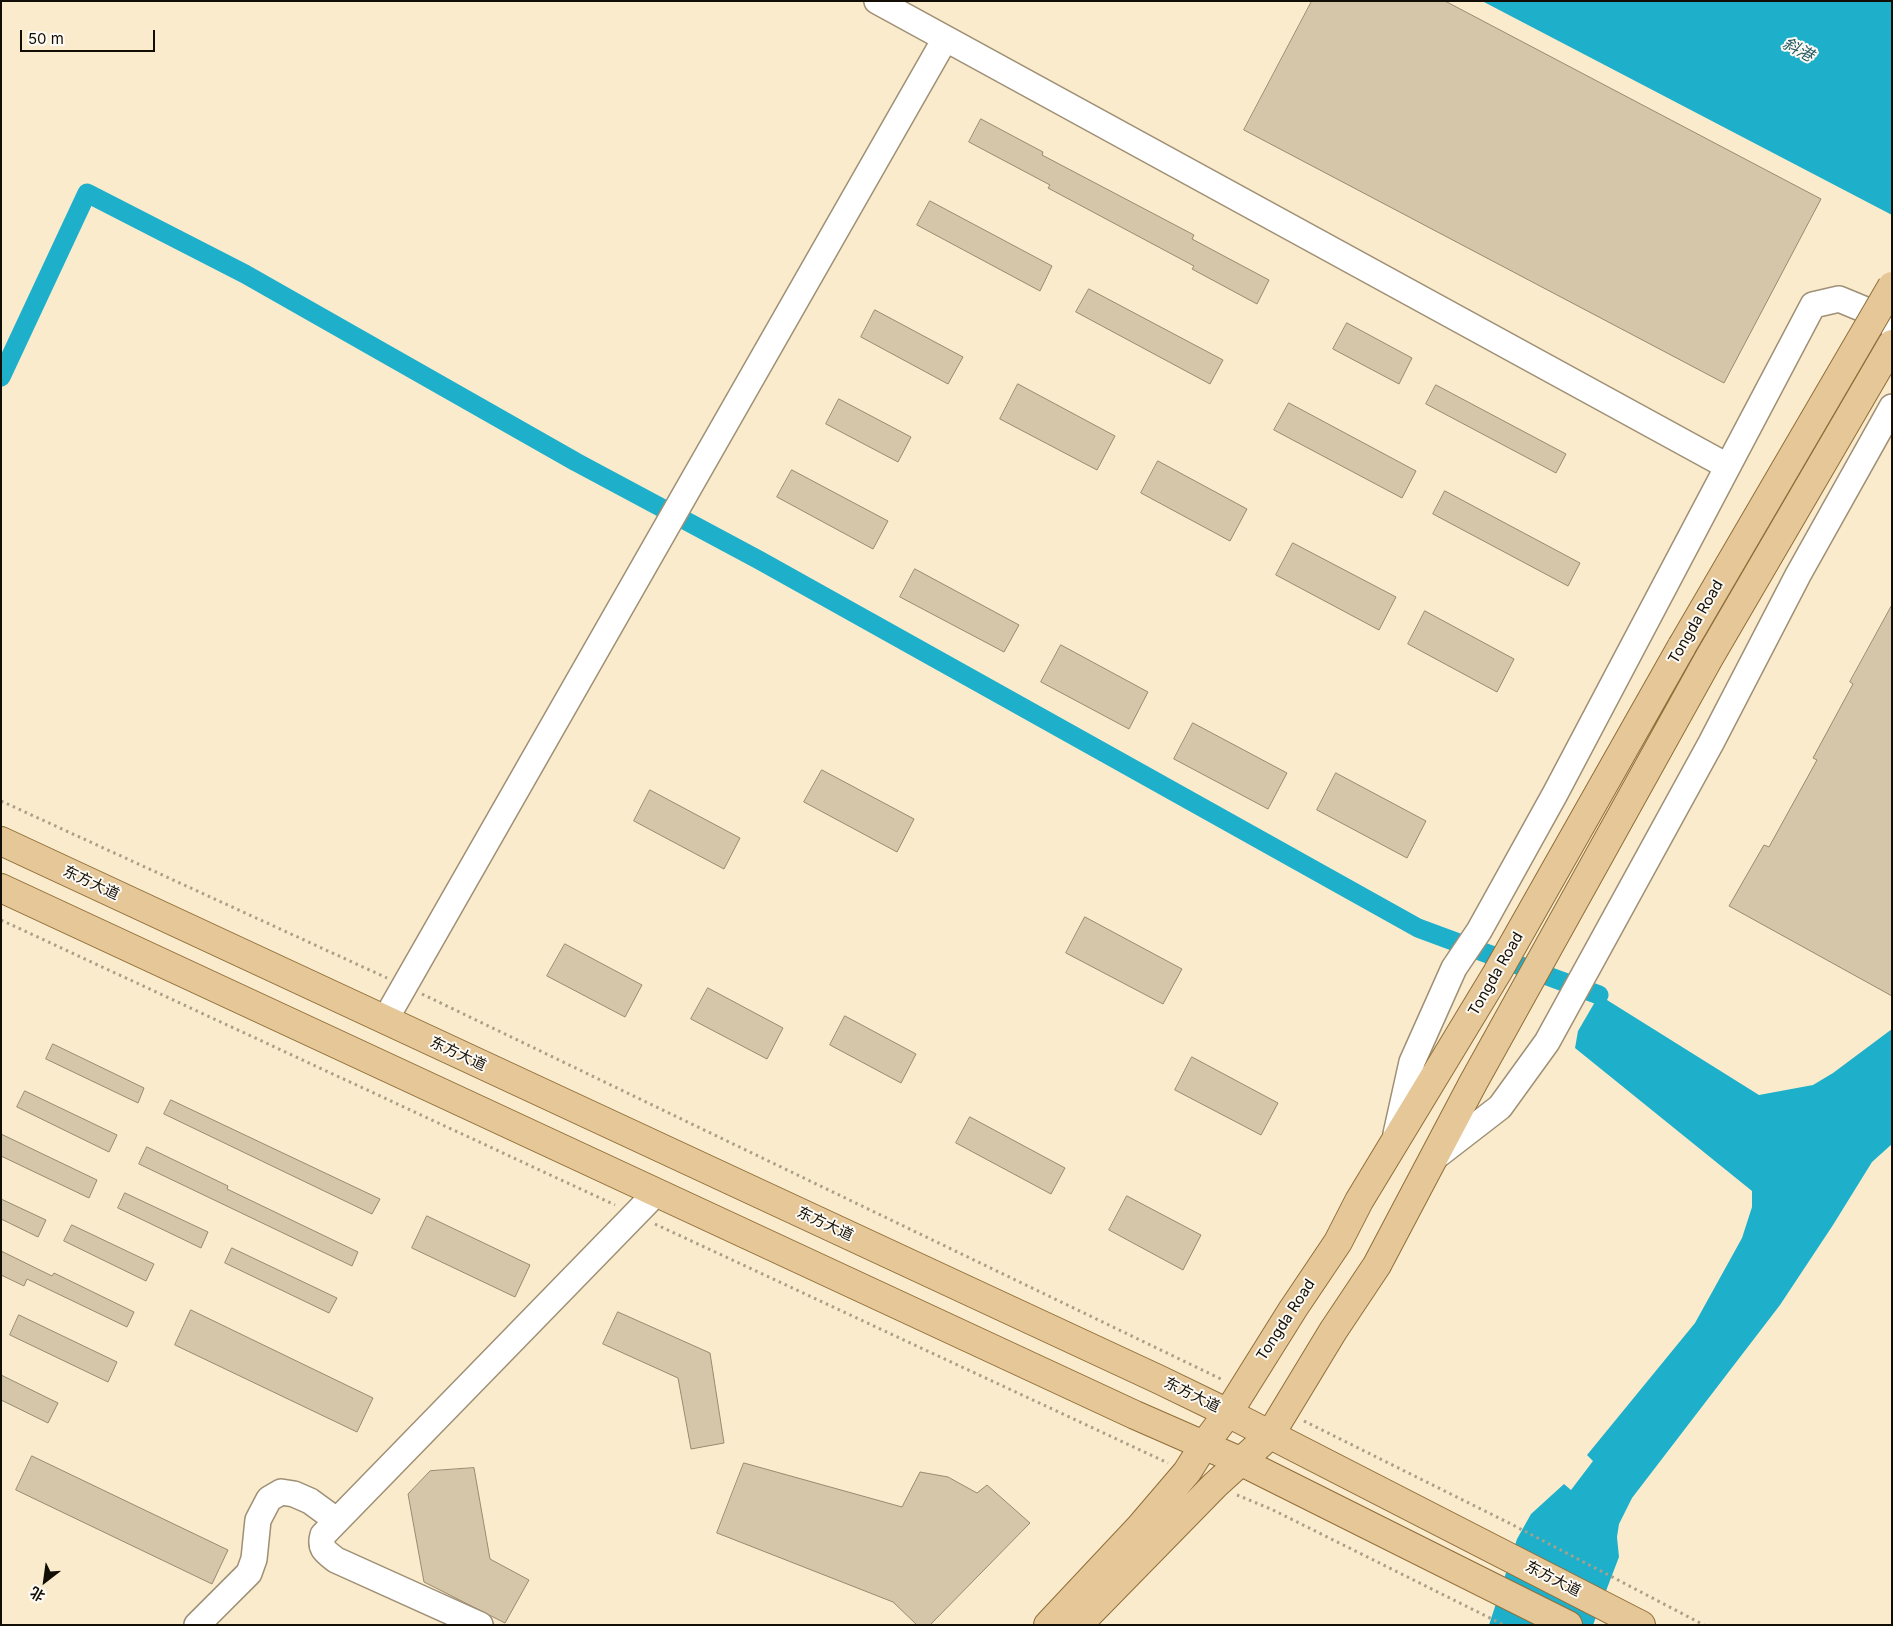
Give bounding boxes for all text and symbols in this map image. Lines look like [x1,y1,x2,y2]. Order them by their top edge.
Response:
scale bar [22,20,158,52]
text: 50 m [28,29,64,48]
water label: 斜港 [1779,34,1817,66]
street label: Tongda Road [1665,577,1727,667]
street label: 东方大道 [60,862,122,904]
street label: Tongda Road [1465,929,1527,1019]
street label: 东方大道 [427,1033,489,1075]
street label: 东方大道 [794,1203,856,1245]
street label: Tongda Road [1253,1276,1319,1364]
street label: 东方大道 [1161,1374,1223,1416]
north arrow [20,1556,70,1606]
street label: 东方大道 [1522,1557,1584,1601]
text: 北 [27,1584,48,1605]

